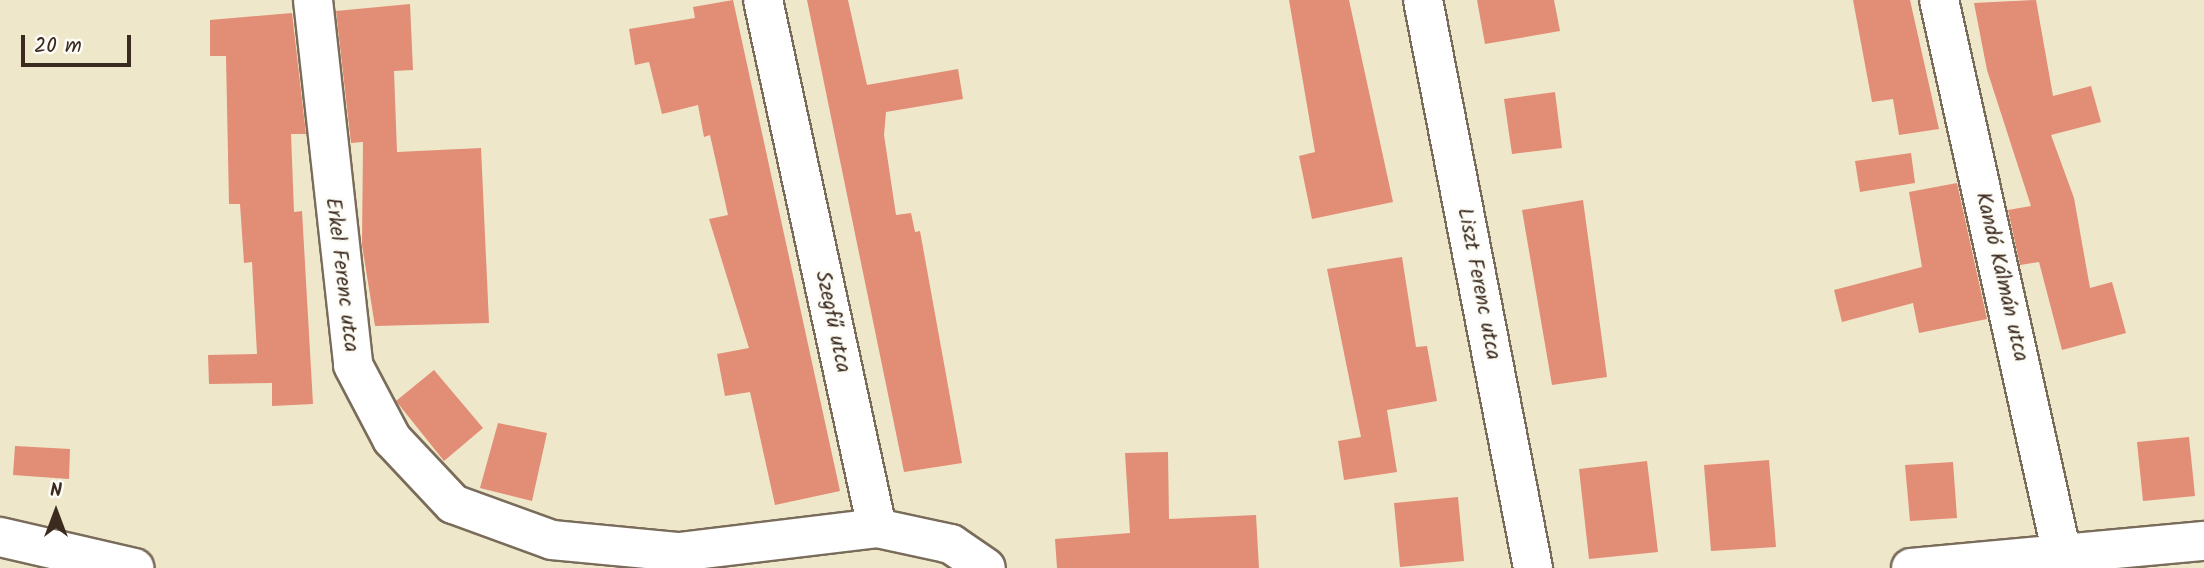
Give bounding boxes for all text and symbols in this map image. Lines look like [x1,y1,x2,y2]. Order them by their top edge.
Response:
scale bar [24,21,135,65]
text: 20 m [34,30,82,63]
street label: Kandó Kálmán utca [1969,190,2033,364]
street label: Erkel Ferenc utca [319,196,363,354]
street label: Liszt Ferenc utca [1451,206,1505,362]
street label: Szegfű utca [809,269,855,375]
text: N [50,476,62,506]
north arrow [21,477,91,547]

